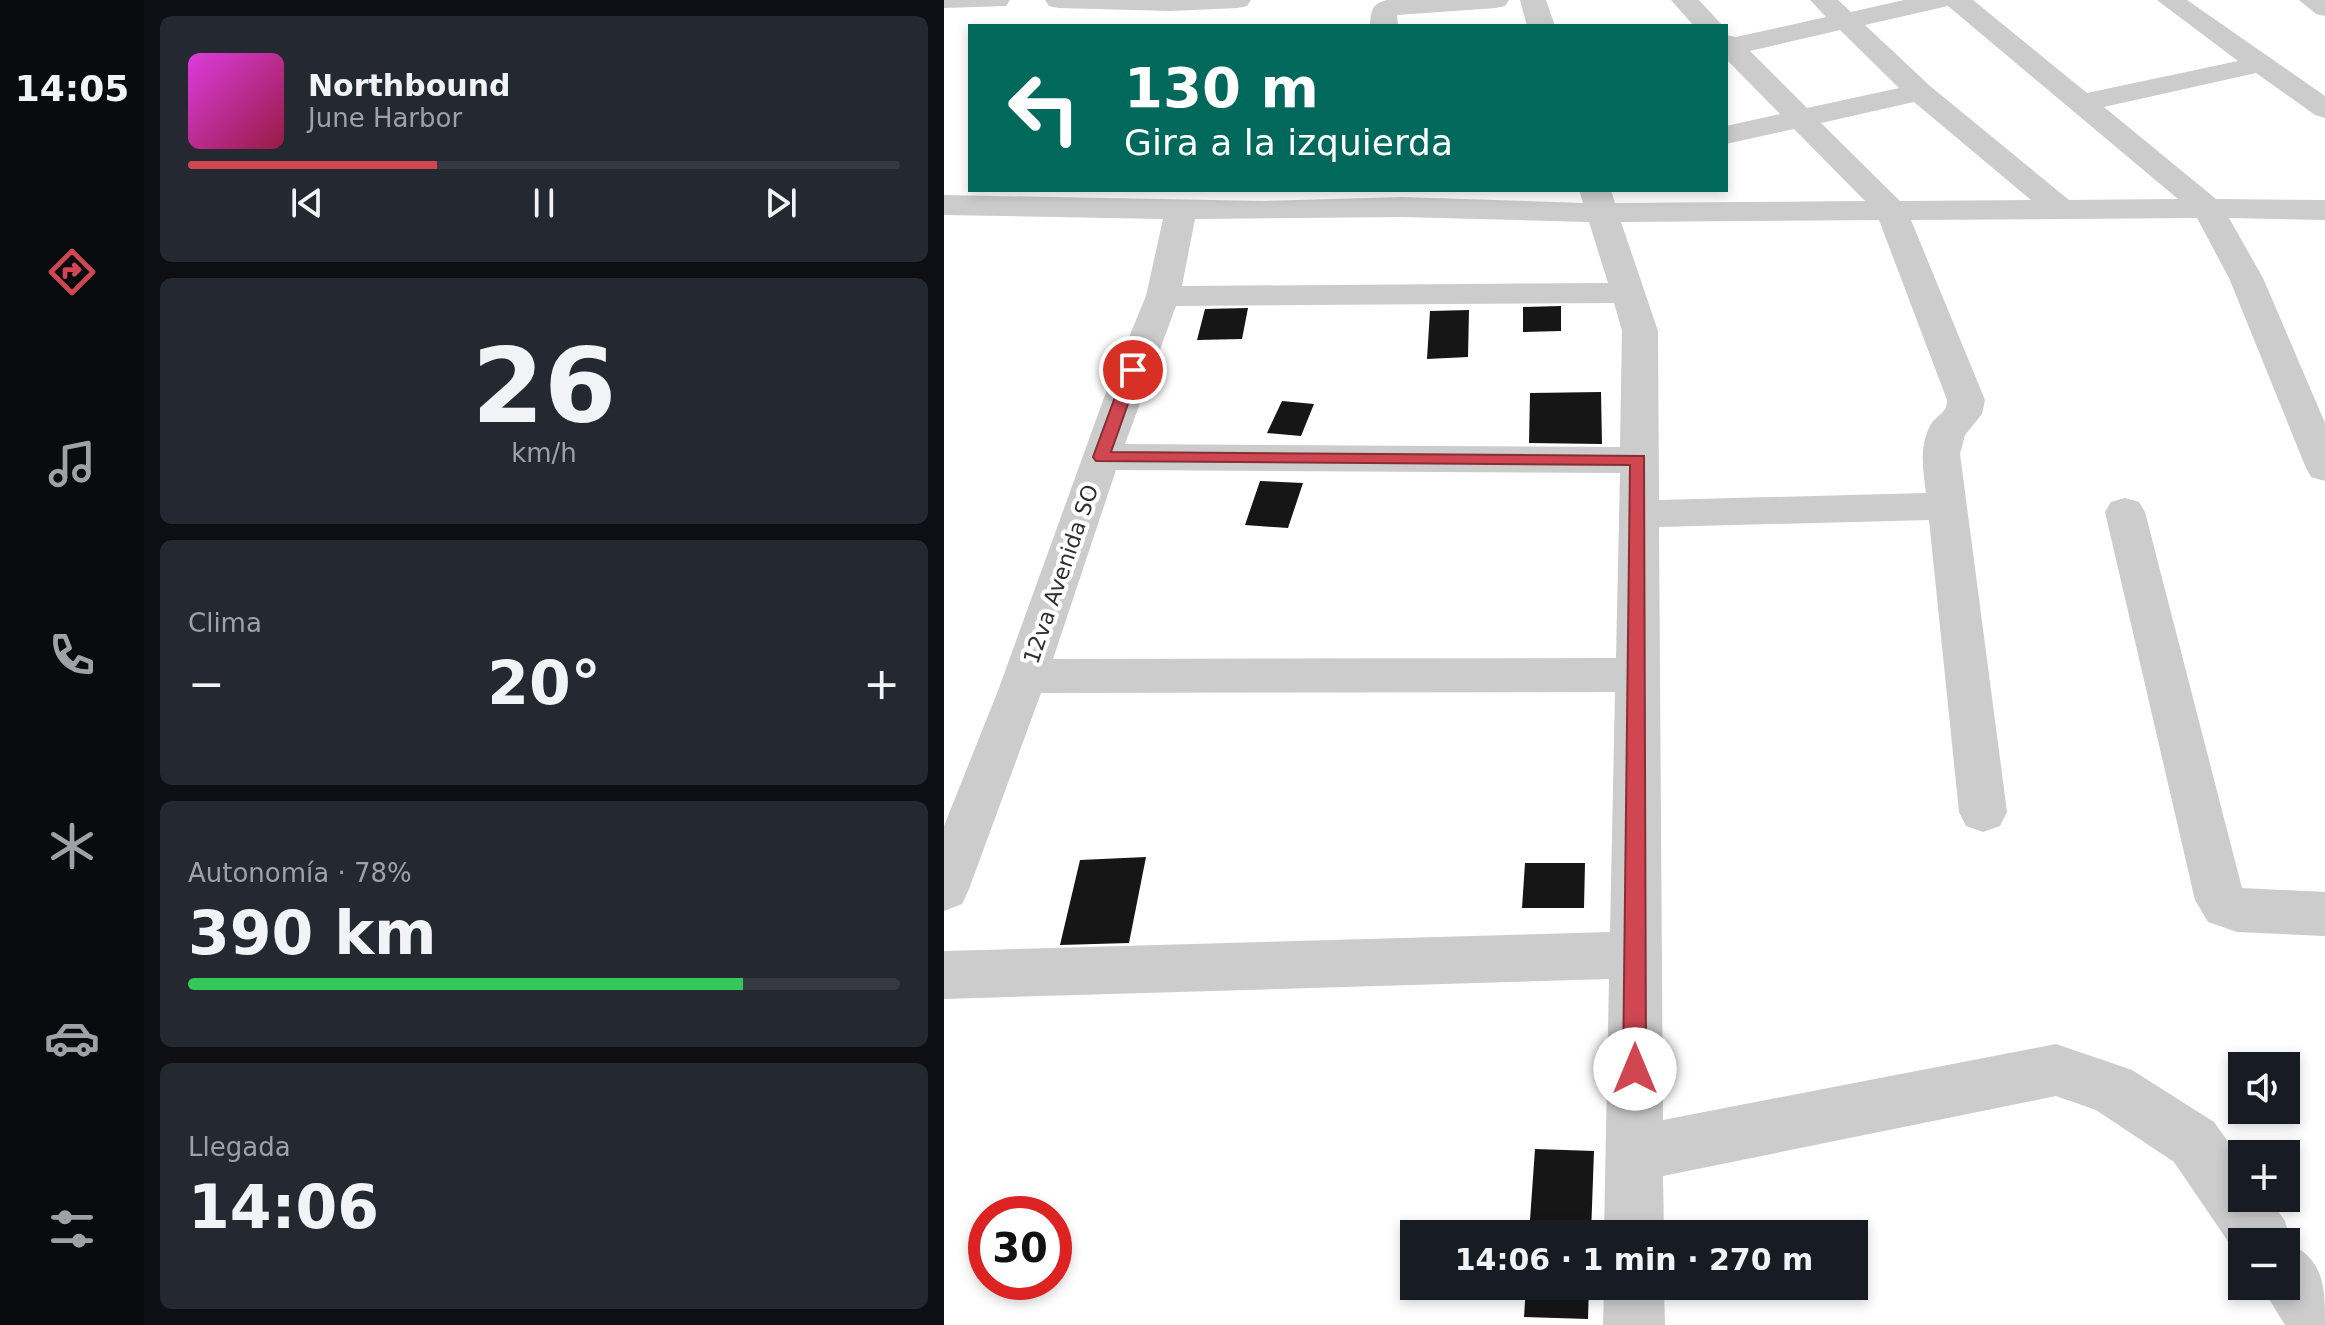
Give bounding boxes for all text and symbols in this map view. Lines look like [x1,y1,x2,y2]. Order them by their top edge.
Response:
text: 130 m [1124,55,1319,120]
icon: left [992,56,1096,160]
text: 14:05 [15,68,129,109]
text: Northbound [308,68,511,103]
text: June Harbor [308,103,462,133]
text: Gira a la izquierda [1124,122,1453,163]
icon: previous [285,181,329,225]
icon: pause [522,181,566,225]
icon: next [759,181,803,225]
icon: directions [44,244,100,300]
text: 26 [472,325,616,447]
pin [1099,336,1167,404]
icon: arrive [1111,348,1155,392]
icon: music [44,436,100,492]
text: km/h [511,438,577,468]
street label: 12va Avenida SO [1019,481,1103,667]
text: Clima [188,608,262,638]
icon: phone [44,627,100,683]
text: 20° [487,648,601,718]
text: − [188,658,225,709]
text: + [863,658,900,709]
icon: climate [44,818,100,874]
text: Autonomía · 78% [188,858,412,888]
text: 390 km [188,898,437,968]
icon: car [44,1010,100,1066]
position arrow [1593,1027,1677,1111]
map controls [2228,1052,2300,1300]
button: sound [2228,1052,2300,1124]
text: Llegada [188,1132,291,1162]
button: + [2228,1140,2300,1212]
text: 14:06 [188,1172,379,1242]
speed limit sign: 30 [968,1196,1072,1300]
icon: filters [44,1201,100,1257]
button: − [2228,1228,2300,1300]
text: 14:06 · 1 min · 270 m [1455,1242,1813,1277]

